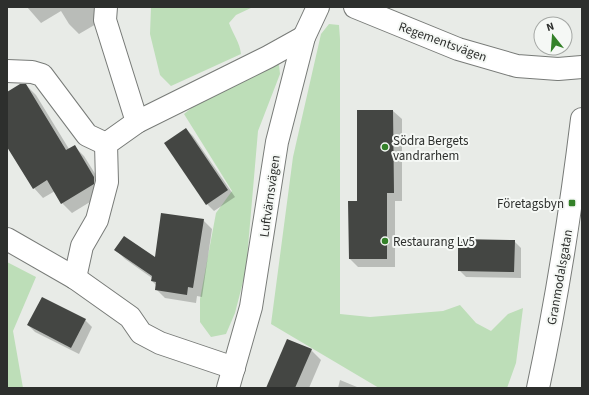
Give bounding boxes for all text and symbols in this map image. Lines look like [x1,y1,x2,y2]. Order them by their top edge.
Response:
north arrow [533,16,573,56]
street label: Regementsvägen [396,18,489,66]
text: N [545,19,556,35]
place label: Södra Bergets vandrarhem [393,132,469,165]
marker: Södra Bergets vandrarhem [380,142,390,152]
street label: Luftvärnsvägen [255,154,285,238]
place label: Företagsbyn [497,195,564,213]
marker: Företagsbyn [567,198,577,208]
street label: Granmodalsgatan [543,228,577,326]
place label: Restaurang Lv5 [393,233,475,251]
marker: Restaurang Lv5 [380,236,390,246]

